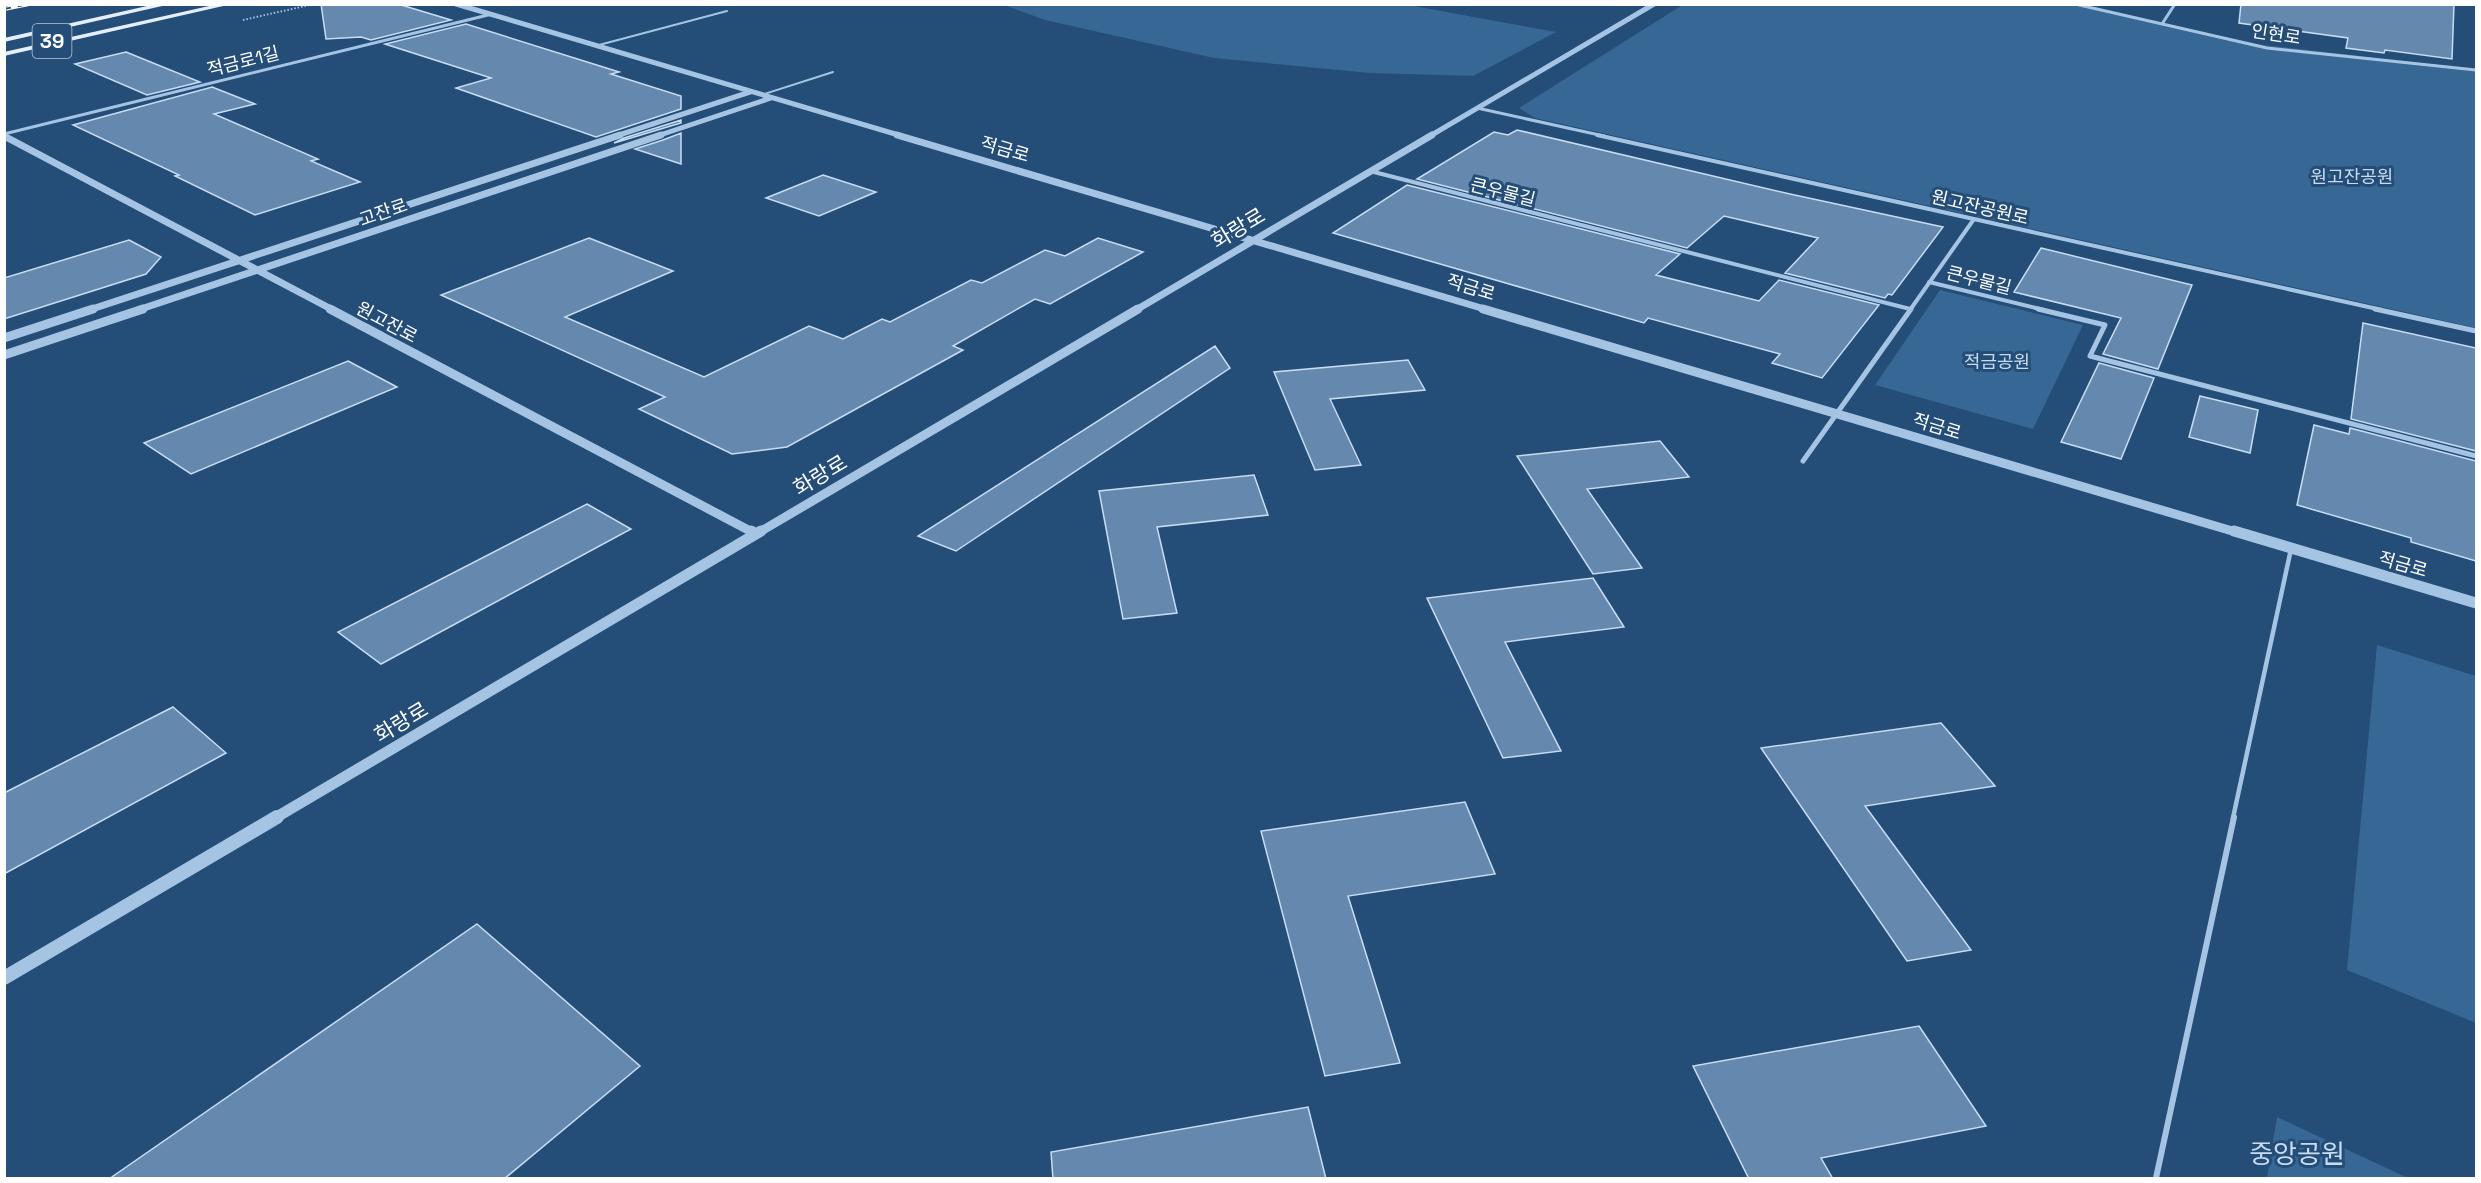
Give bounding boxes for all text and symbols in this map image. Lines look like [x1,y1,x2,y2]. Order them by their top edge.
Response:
street label: 인현로 [2250,19,2302,49]
road number: 39 [32,24,72,58]
street label: 적금로1길 [204,41,282,81]
street label: 적금로 [978,131,1032,167]
park label: 원고잔공원 [2311,165,2393,188]
street label: 큰우물길 [1468,173,1538,211]
street label: 원고잔공원로 [1929,185,2031,229]
street label: 고잔로 [356,193,410,231]
street label: 화랑로 [1206,202,1270,254]
street label: 큰우물길 [1944,261,2014,299]
street label: 적금로 [1444,269,1498,305]
street label: 원고잔로 [352,296,422,348]
park label: 적금공원 [1964,350,2030,373]
street label: 적금로 [1910,408,1964,444]
street label: 화랑로 [788,449,852,501]
street label: 적금로 [2376,546,2430,582]
street label: 화랑로 [369,696,433,748]
park label: 중앙공원 [2249,1137,2345,1171]

